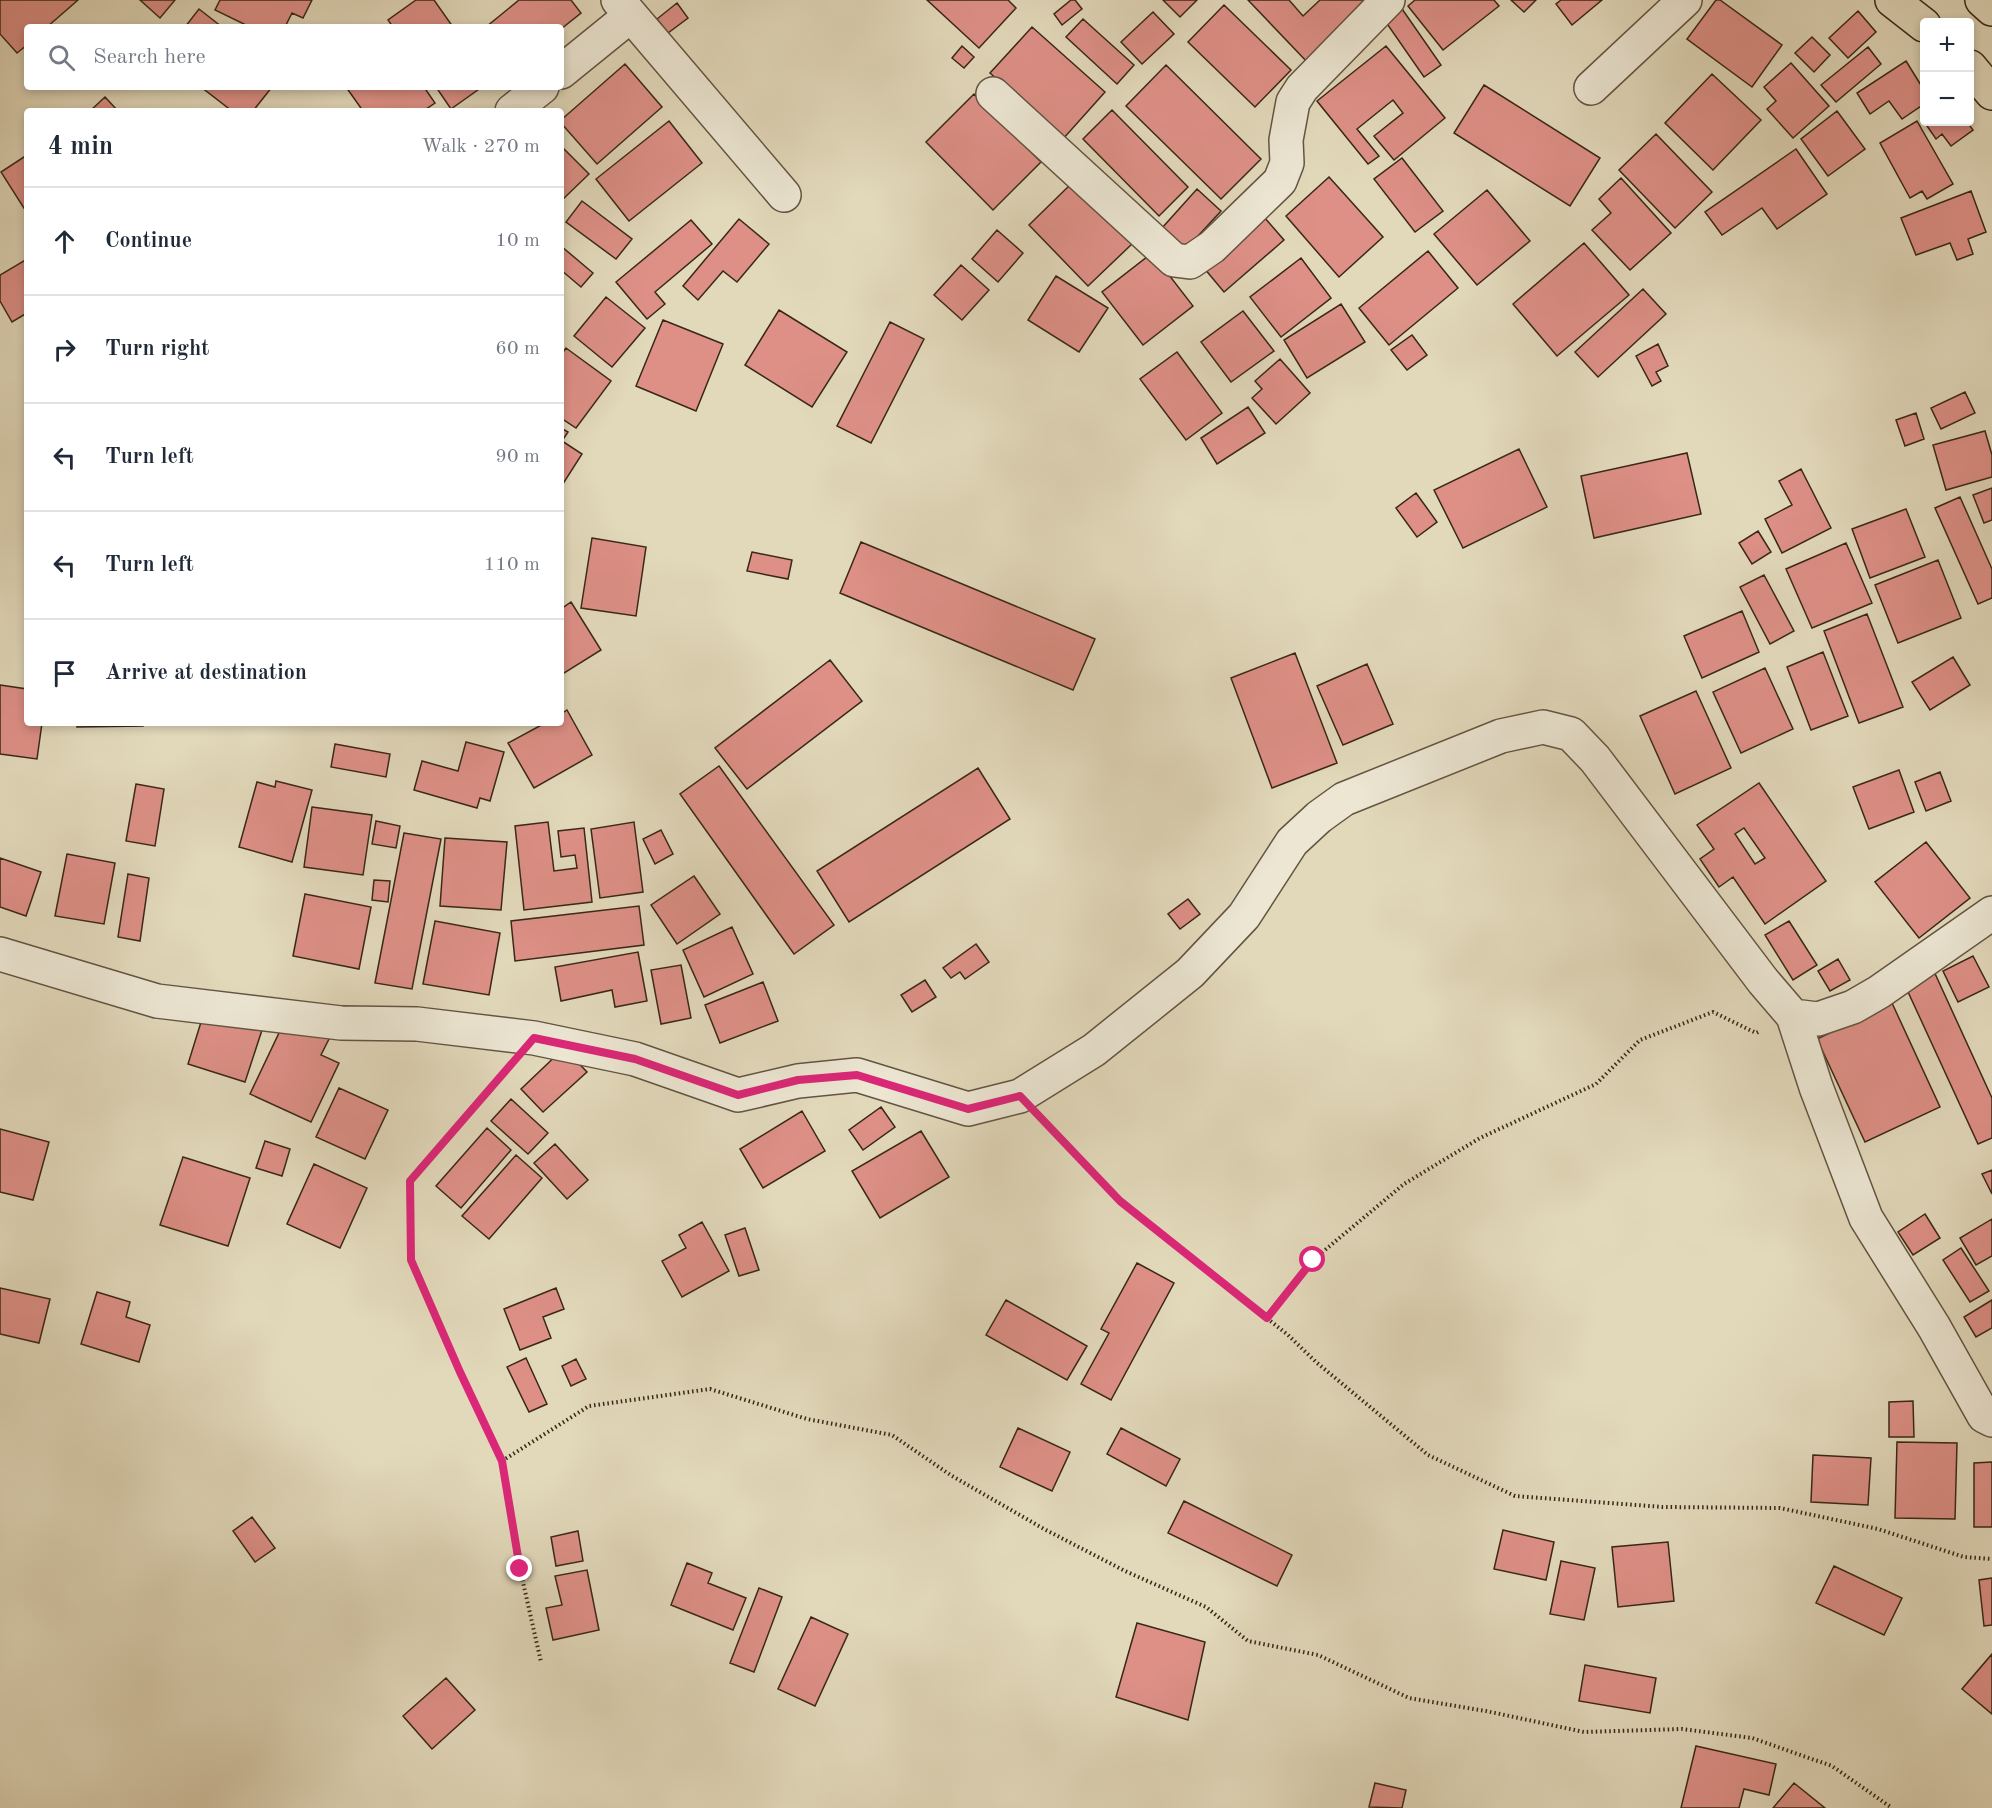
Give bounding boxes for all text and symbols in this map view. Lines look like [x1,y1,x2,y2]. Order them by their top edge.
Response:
map controls [1920,18,1974,126]
button: + [1920,18,1974,72]
search box [24,24,564,90]
icon: search [45,41,78,74]
text: Search here [93,46,206,68]
button: − [1920,72,1974,126]
text: 4 min [48,134,113,160]
text: Walk · 270 m [421,137,540,157]
icon: ahead [48,225,81,258]
text: Continue [105,230,192,252]
text: 10 m [495,231,540,251]
icon: right [48,333,81,366]
text: Turn right [105,338,209,360]
text: 60 m [495,339,540,359]
icon: left [48,441,81,474]
text: Turn left [105,446,194,468]
text: 90 m [495,447,540,467]
icon: left [48,549,81,582]
text: Turn left [105,554,194,576]
text: 110 m [484,555,540,575]
icon: arrive [48,657,81,690]
text: Arrive at destination [105,662,307,684]
route start [1299,1246,1325,1272]
route end [506,1555,532,1581]

